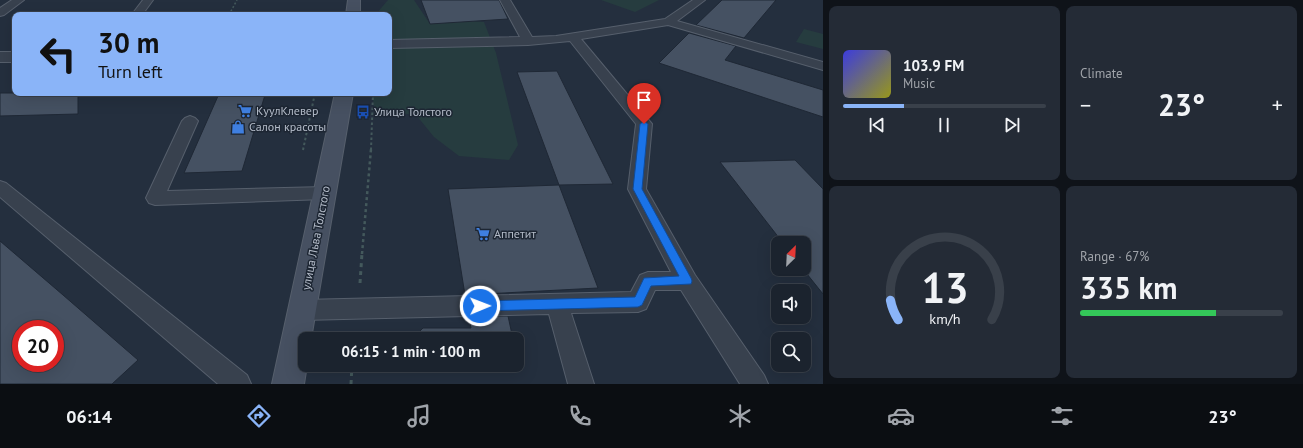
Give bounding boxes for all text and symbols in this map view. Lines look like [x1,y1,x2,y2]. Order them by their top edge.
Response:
text: 30 m [98,24,159,61]
icon: left [32,28,84,80]
text: 103.9 FM [903,56,964,75]
text: Turn left [98,60,163,83]
text: Climate [1080,65,1123,82]
text: Music [903,75,935,92]
pin [627,83,661,124]
text: 23° [1158,85,1205,124]
icon: arrive [633,89,655,111]
text: − [1080,91,1091,119]
text: + [1272,91,1283,119]
supermarket icon: КуулКлевер [237,103,253,119]
place label: КуулКлевер [256,103,318,118]
bus stop icon: Улица Толстого [355,104,371,120]
place label: Улица Толстого [374,104,452,119]
icon: previous [866,114,888,136]
icon: pause [933,114,955,136]
icon: next [1001,114,1023,136]
shop icon: Салон красоты [230,119,246,135]
place label: Салон красоты [249,119,326,134]
street label: улица Льва Толстого [298,185,333,291]
supermarket icon: Аппетит [475,226,491,242]
place label: Аппетит [494,226,536,241]
north arrow [771,236,811,276]
map controls [771,236,811,372]
text: Range · 67% [1080,248,1149,265]
text: 13 [921,261,968,314]
text: 335 km [1080,268,1178,307]
button: sound [771,284,811,324]
position arrow [459,285,501,327]
text: km/h [929,309,960,328]
speed limit sign: 20 [12,320,64,372]
button: search [771,332,811,372]
text: 06:15 · 1 min · 100 m [342,342,480,361]
icon: directions [245,402,273,430]
icon: music [405,402,433,430]
icon: phone [566,402,594,430]
icon: climate [726,402,754,430]
icon: car [887,402,915,430]
icon: filters [1048,402,1076,430]
text: 06:14 [66,405,112,428]
text: 23° [1208,405,1237,428]

